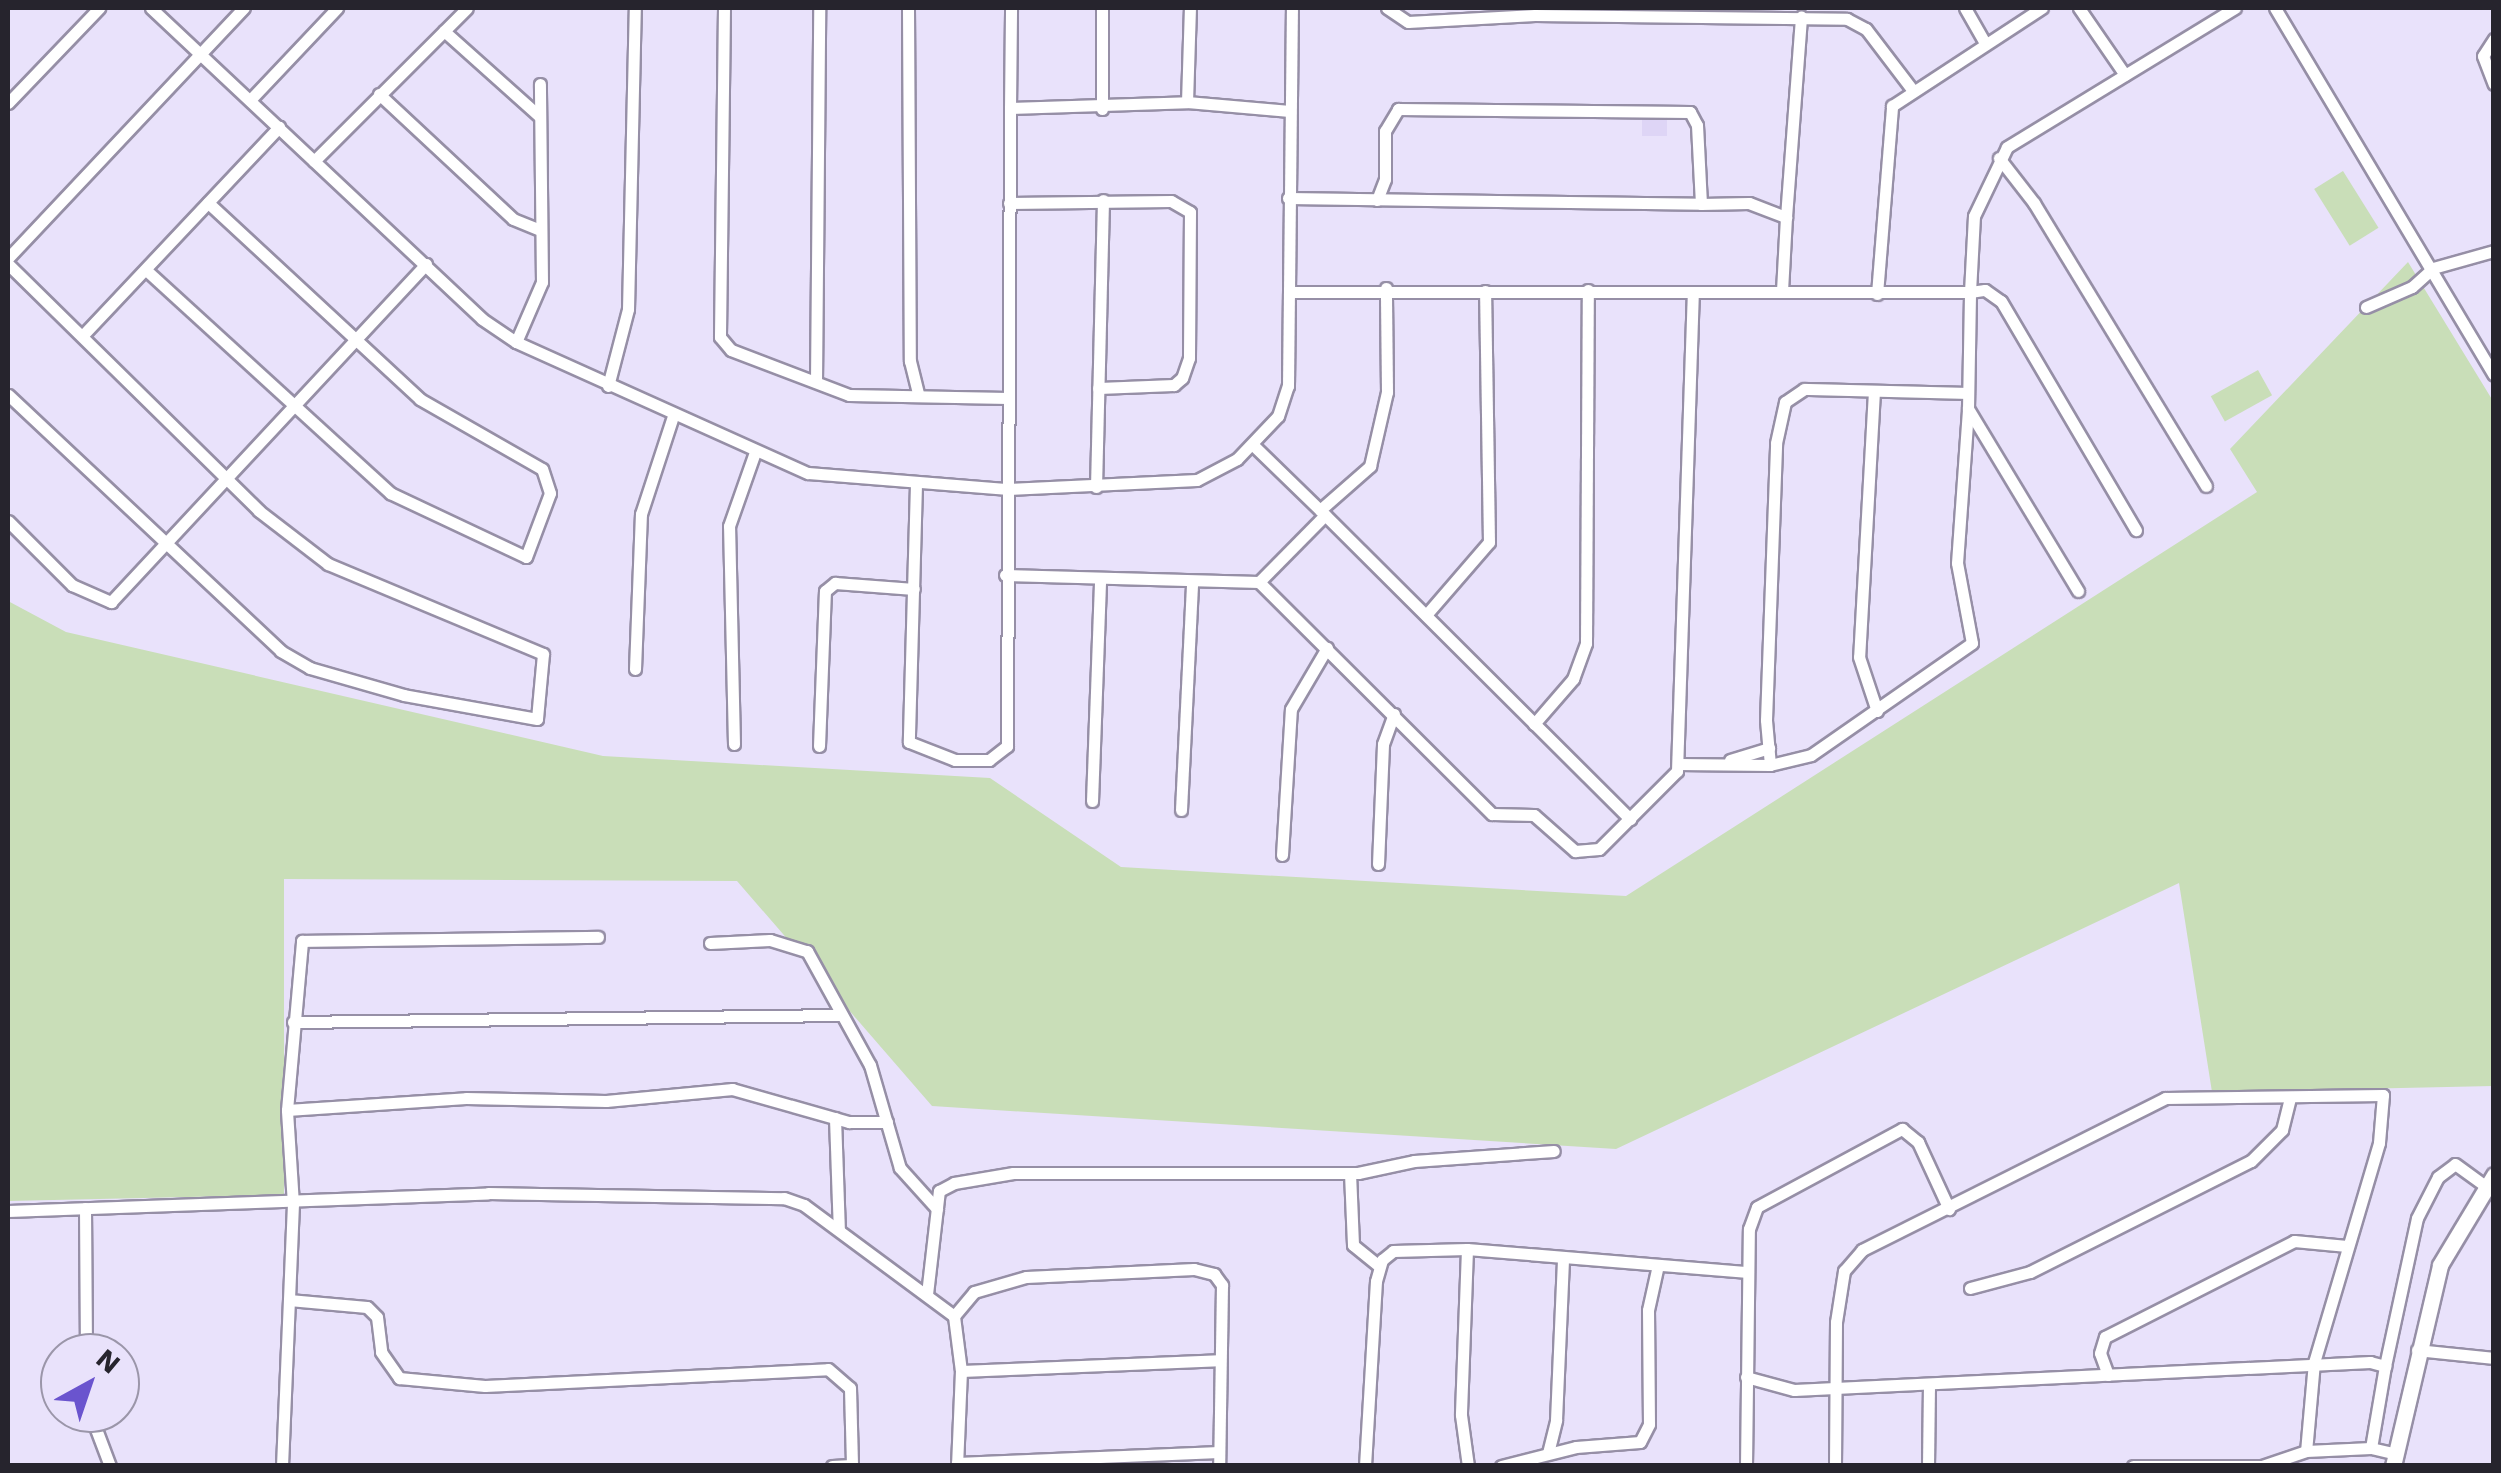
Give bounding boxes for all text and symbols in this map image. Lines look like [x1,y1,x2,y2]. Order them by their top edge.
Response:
north arrow [40,1333,140,1433]
text: N [90,1342,127,1380]

